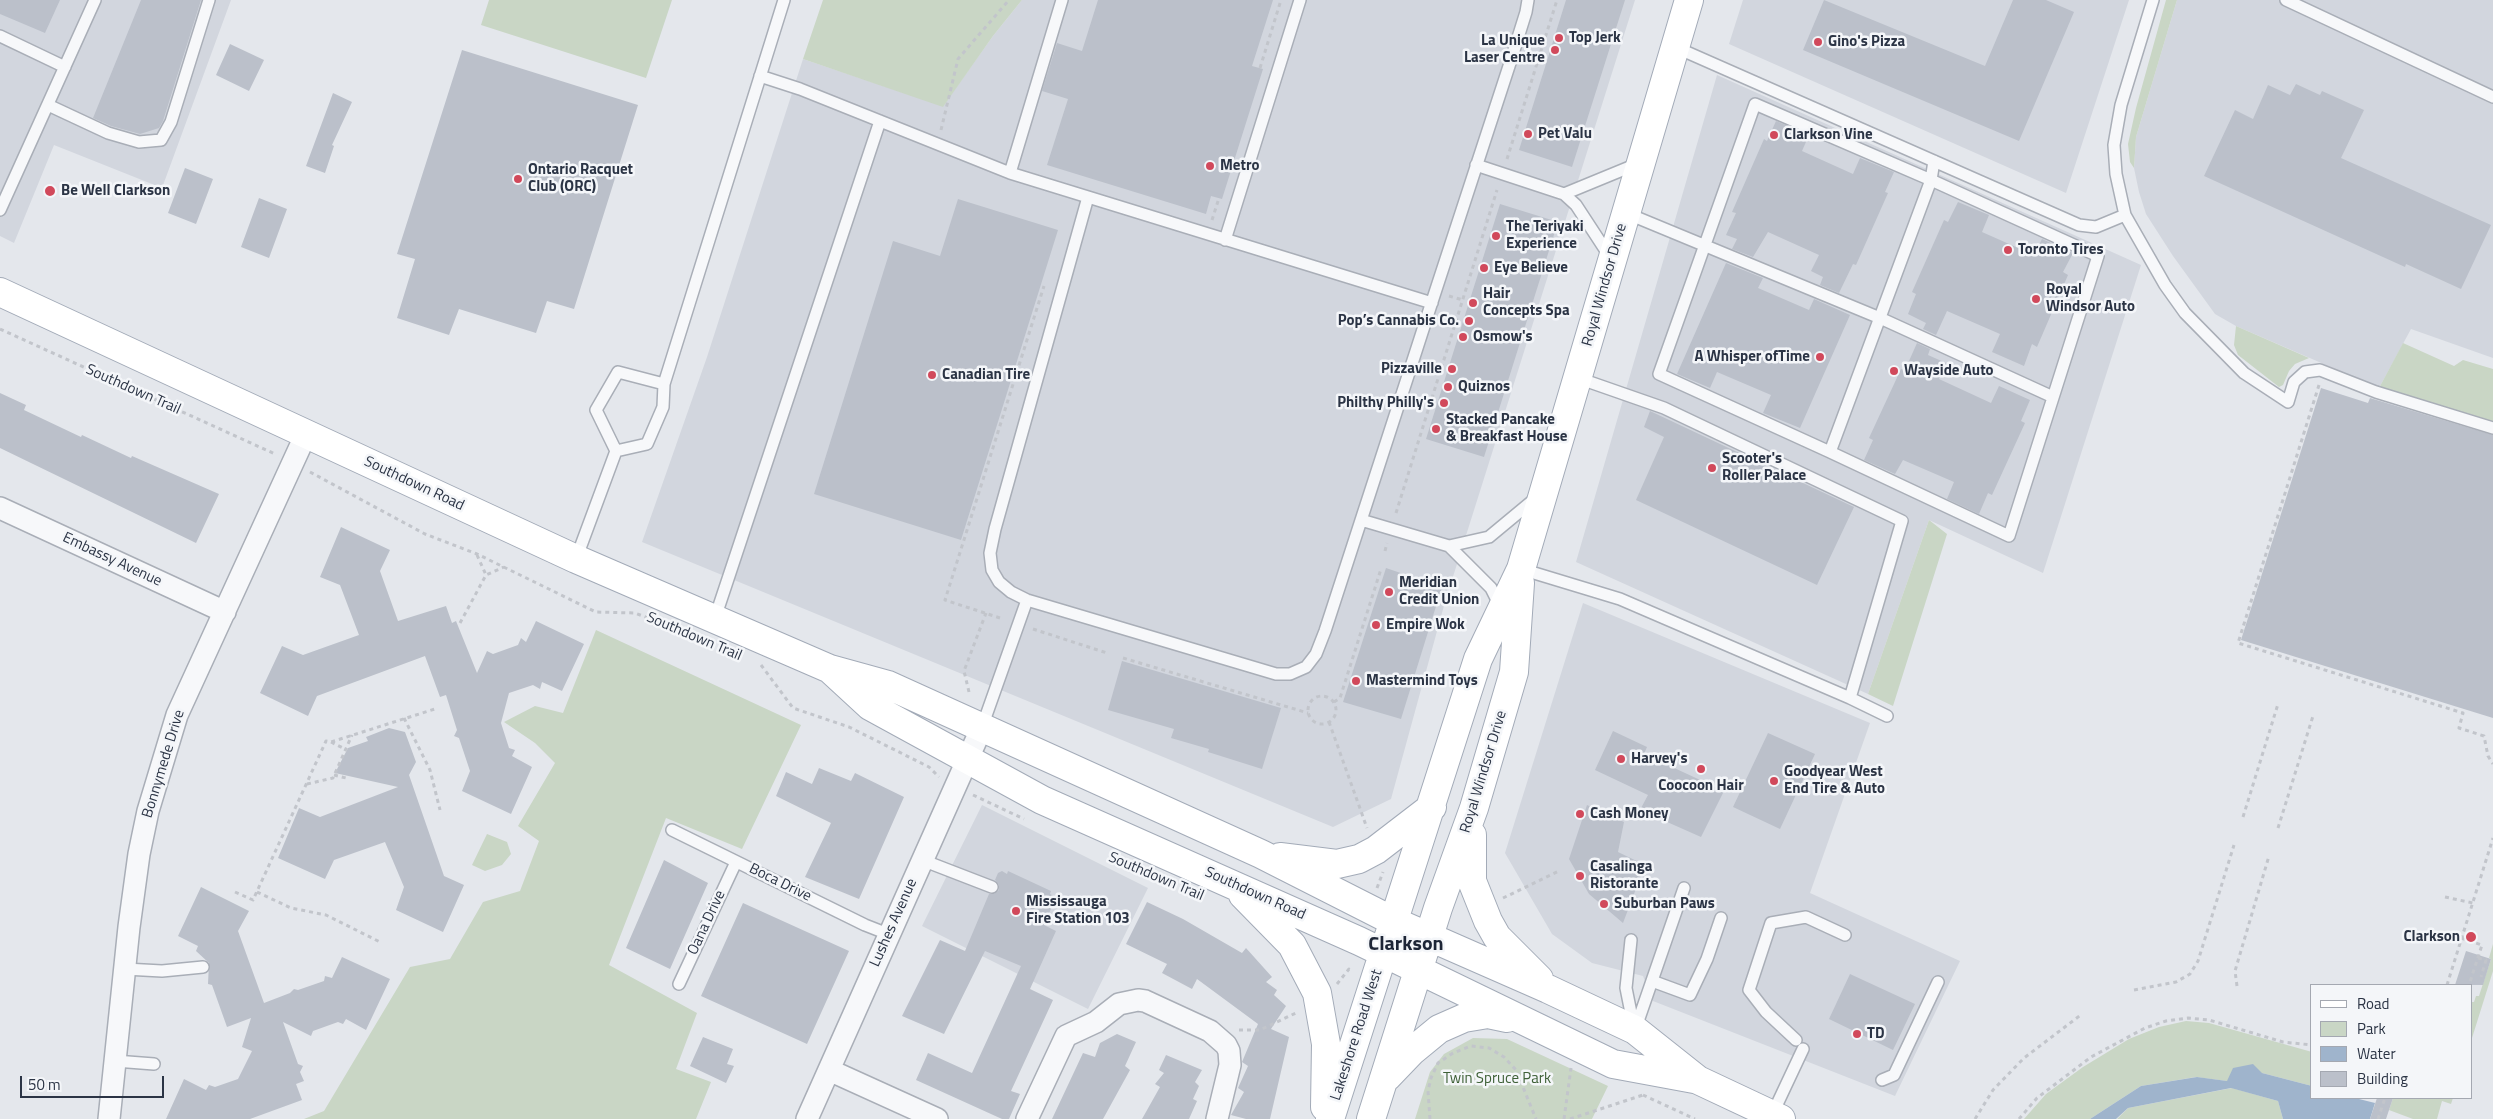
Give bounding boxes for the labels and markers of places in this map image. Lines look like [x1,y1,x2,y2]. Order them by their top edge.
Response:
place label: Top Jerk [1569,29,1621,47]
place label: La Unique Laser Centre [1464,32,1545,67]
marker: Top Jerk [1553,32,1565,44]
place label: Gino's Pizza [1828,33,1905,51]
marker: Gino's Pizza [1812,36,1824,48]
marker: La Unique Laser Centre [1549,44,1561,56]
place label: Pet Valu [1538,125,1592,143]
place label: Clarkson Vine [1784,126,1873,144]
marker: Pet Valu [1522,128,1534,140]
marker: Clarkson Vine [1768,129,1780,141]
place label: Metro [1220,157,1259,175]
marker: Metro [1204,160,1216,172]
place label: Ontario Racquet Club (ORC) [528,161,633,196]
marker: Ontario Racquet Club (ORC) [512,173,524,185]
place label: Be Well Clarkson [61,182,170,200]
marker: Be Well Clarkson [43,184,57,198]
place label: The Teriyaki Experience [1506,218,1584,253]
marker: The Teriyaki Experience [1490,230,1502,242]
place label: Toronto Tires [2018,241,2103,259]
marker: Toronto Tires [2002,244,2014,256]
place label: Eye Believe [1494,259,1568,277]
marker: Eye Believe [1478,262,1490,274]
place label: Royal Windsor Auto [2046,281,2135,316]
place label: Hair Concepts Spa [1483,285,1570,320]
marker: Royal Windsor Auto [2030,293,2042,305]
marker: Hair Concepts Spa [1467,297,1479,309]
place label: Pop’s Cannabis Co. [1338,312,1459,330]
marker: Pop’s Cannabis Co. [1463,315,1475,327]
place label: Osmow's [1473,328,1533,346]
marker: Osmow's [1457,331,1469,343]
place label: A Whisper ofTime [1694,348,1810,366]
marker: A Whisper ofTime [1814,351,1826,363]
place label: Pizzaville [1381,360,1442,378]
place label: Wayside Auto [1904,362,1994,380]
marker: Pizzaville [1446,363,1458,375]
marker: Wayside Auto [1888,365,1900,377]
place label: Canadian Tire [942,366,1030,384]
marker: Canadian Tire [926,369,938,381]
place label: Quiznos [1458,378,1510,396]
marker: Quiznos [1442,381,1454,393]
place label: Philthy Philly's [1337,394,1434,412]
marker: Philthy Philly's [1438,397,1450,409]
place label: Stacked Pancake & Breakfast House [1446,411,1567,446]
marker: Stacked Pancake & Breakfast House [1430,423,1442,435]
place label: Scooter's Roller Palace [1722,450,1806,485]
marker: Scooter's Roller Palace [1706,462,1718,474]
place label: Meridian Credit Union [1399,574,1479,609]
marker: Meridian Credit Union [1383,586,1395,598]
place label: Empire Wok [1386,616,1465,634]
marker: Empire Wok [1370,619,1382,631]
place label: Mastermind Toys [1366,672,1478,690]
marker: Mastermind Toys [1350,675,1362,687]
place label: Harvey's [1631,750,1687,768]
marker: Harvey's [1615,753,1627,765]
marker: Coocoon Hair [1695,763,1707,775]
place label: Goodyear West End Tire & Auto [1784,763,1885,798]
marker: Goodyear West End Tire & Auto [1768,775,1780,787]
place label: Coocoon Hair [1658,777,1744,795]
place label: Cash Money [1590,805,1669,823]
marker: Cash Money [1574,808,1586,820]
place label: Casalinga Ristorante [1590,858,1658,893]
marker: Casalinga Ristorante [1574,870,1586,882]
place label: Mississauga Fire Station 103 [1026,893,1130,928]
place label: Suburban Paws [1614,895,1715,913]
marker: Suburban Paws [1598,898,1610,910]
marker: Mississauga Fire Station 103 [1010,905,1022,917]
place label: Clarkson [2403,928,2460,946]
marker: Clarkson [2464,930,2478,944]
place label: TD [1867,1025,1884,1043]
marker: TD [1851,1028,1863,1040]

